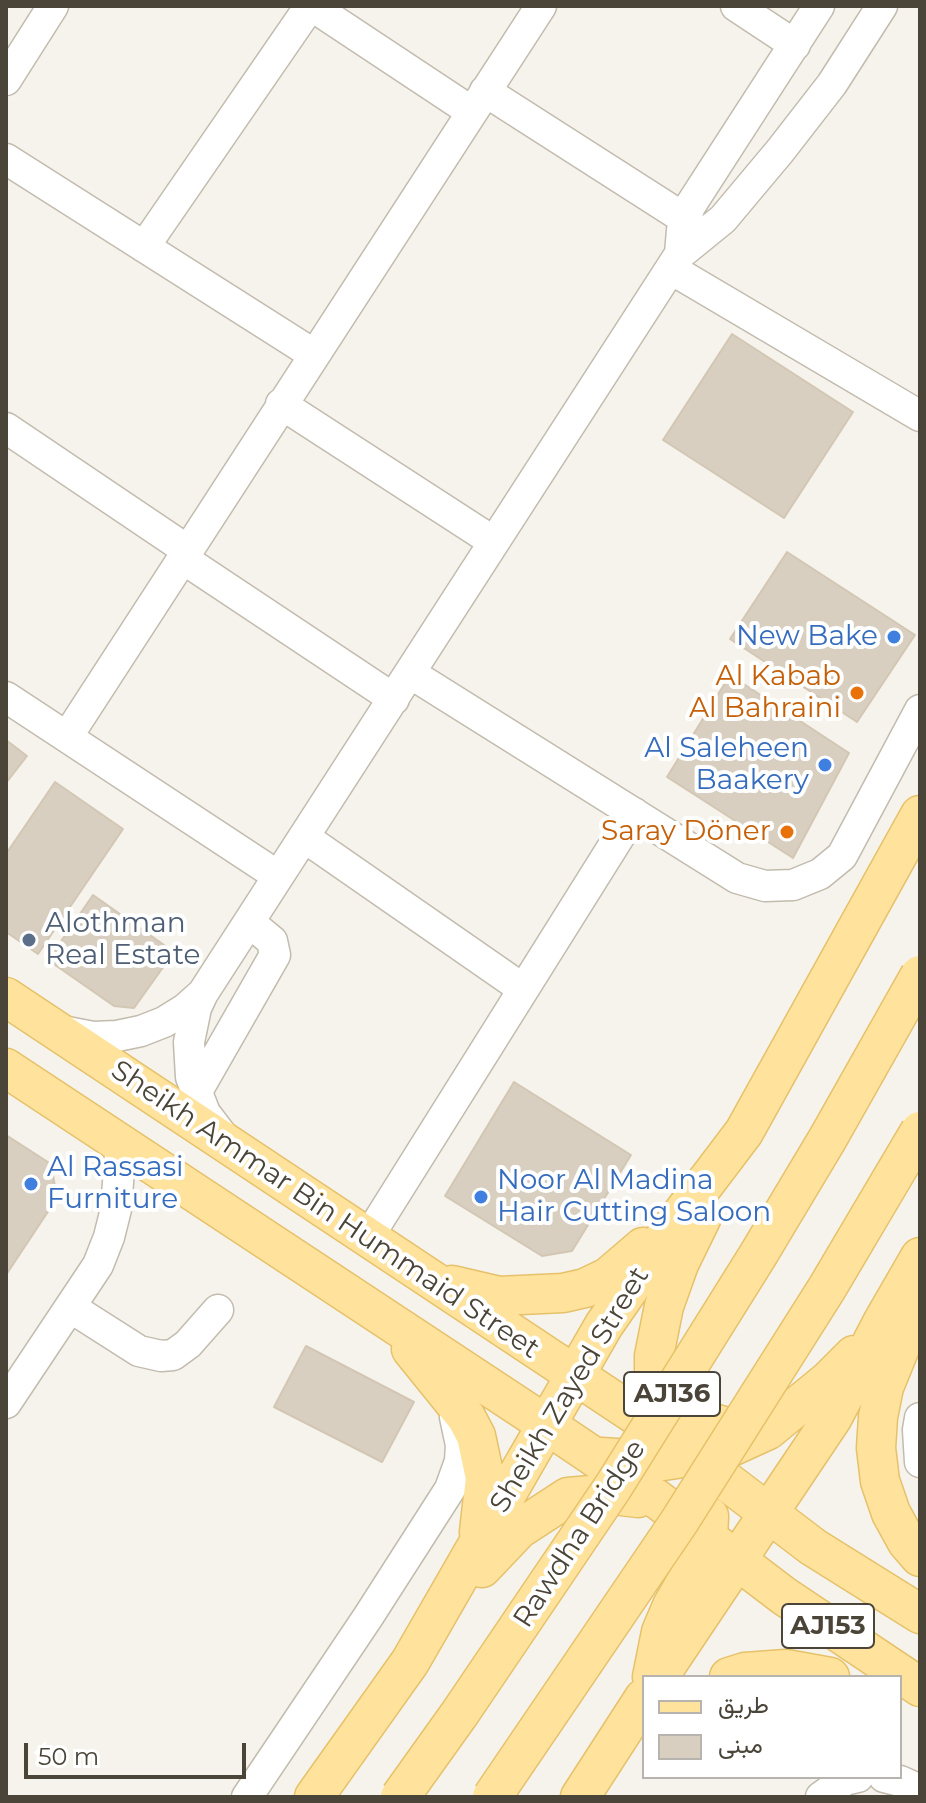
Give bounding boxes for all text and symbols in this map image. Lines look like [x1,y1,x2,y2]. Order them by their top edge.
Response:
place label: New Bake [736,620,878,654]
marker: New Bake [885,628,903,646]
place label: Al Kabab Al Bahraini [689,660,841,726]
marker: Al Kabab Al Bahraini [848,684,866,702]
place label: Al Saleheen Baakery [644,732,809,798]
marker: Al Saleheen Baakery [816,756,834,774]
place label: Saray Döner [601,815,771,849]
marker: Saray Döner [778,823,796,841]
place label: Alothman Real Estate [45,907,200,973]
marker: Alothman Real Estate [20,931,38,949]
street label: Sheikh Ammar Bin Hummaid Street [105,1054,545,1366]
place label: Al Rassasi Furniture [47,1151,184,1217]
place label: Noor Al Madina Hair Cutting Saloon [497,1164,771,1230]
marker: Al Rassasi Furniture [22,1175,40,1193]
marker: Noor Al Madina Hair Cutting Saloon [472,1188,490,1206]
street label: Sheikh Zayed Street [483,1261,657,1519]
road number: AJ136 [624,1372,720,1416]
street label: Rawdha Bridge [507,1434,653,1634]
road number: AJ153 [782,1604,874,1648]
legend [642,1675,902,1779]
text: طريق [718,1690,769,1719]
scale bar [28,1727,250,1777]
text: مبنى [718,1730,763,1759]
text: 50 m [38,1742,99,1771]

